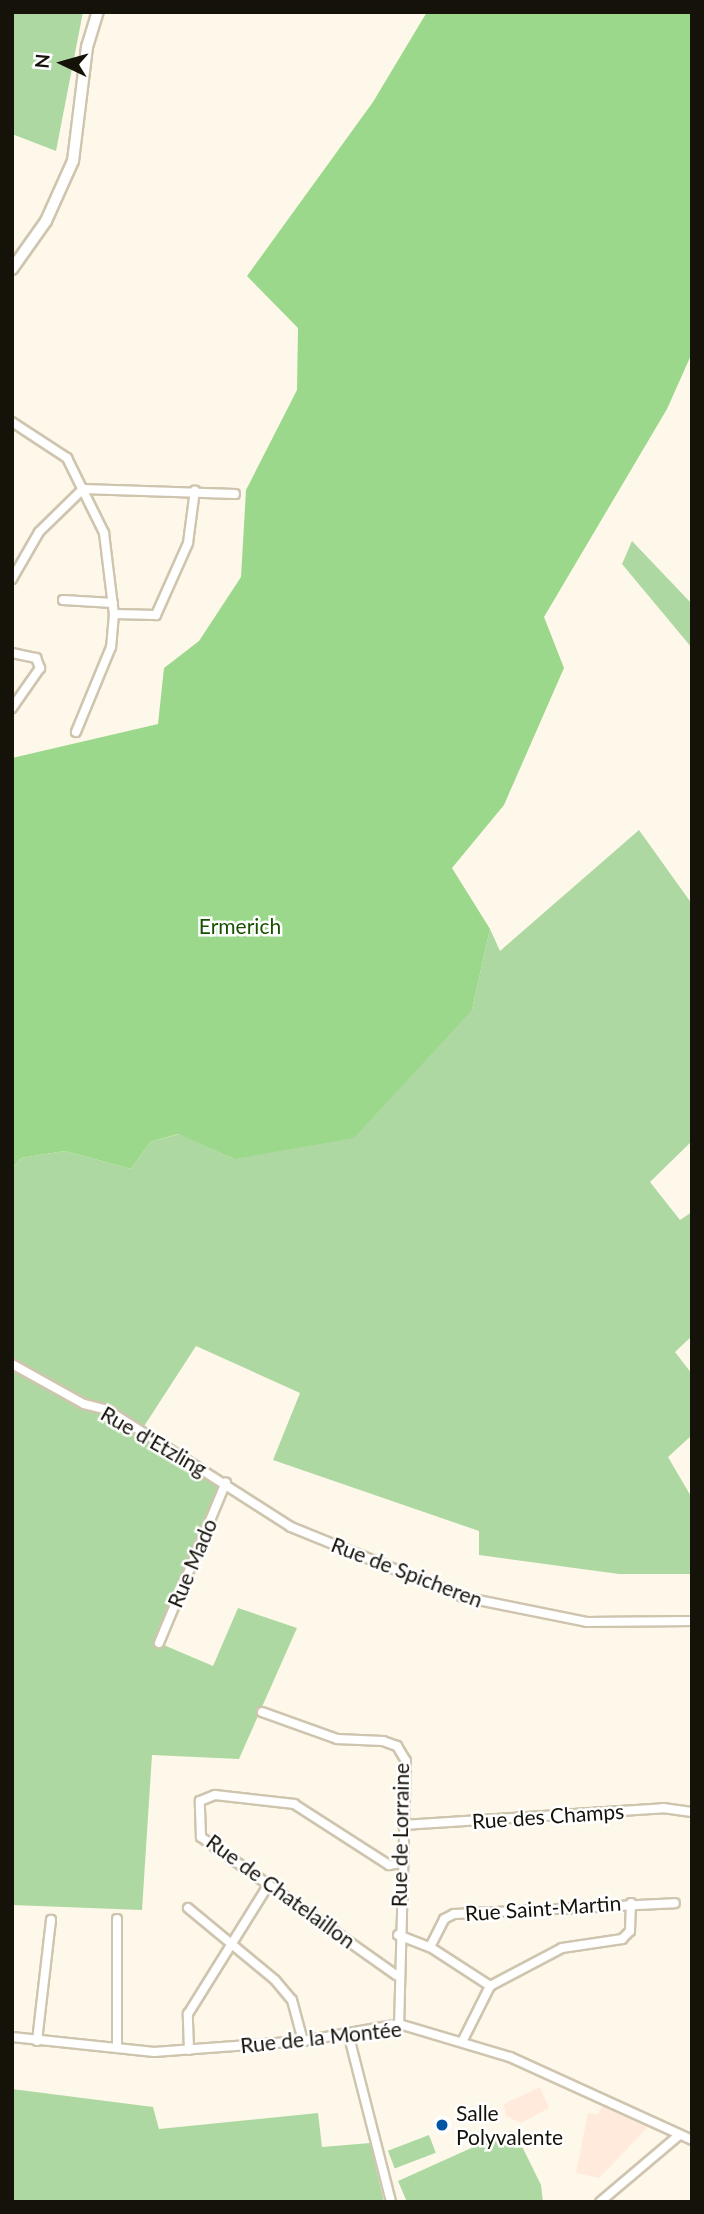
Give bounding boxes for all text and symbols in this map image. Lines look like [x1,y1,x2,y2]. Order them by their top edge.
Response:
north arrow [28,28,98,98]
text: N [29,53,54,69]
park label: Ermerich [199,913,281,939]
street label: Rue d'Etzling [96,1401,212,1481]
street label: Rue Mado [162,1515,222,1611]
street label: Rue de Spicheren [328,1532,486,1612]
street label: Rue de Lorraine [386,1763,414,1907]
street label: Rue des Champs [471,1798,625,1834]
street label: Rue de Chatelaillon [202,1829,360,1953]
street label: Rue Saint-Martin [464,1890,622,1926]
street label: Rue de la Montée [239,2016,403,2058]
place label: Salle Polyvalente [456,2100,563,2150]
marker: Salle Polyvalente [434,2117,450,2133]

